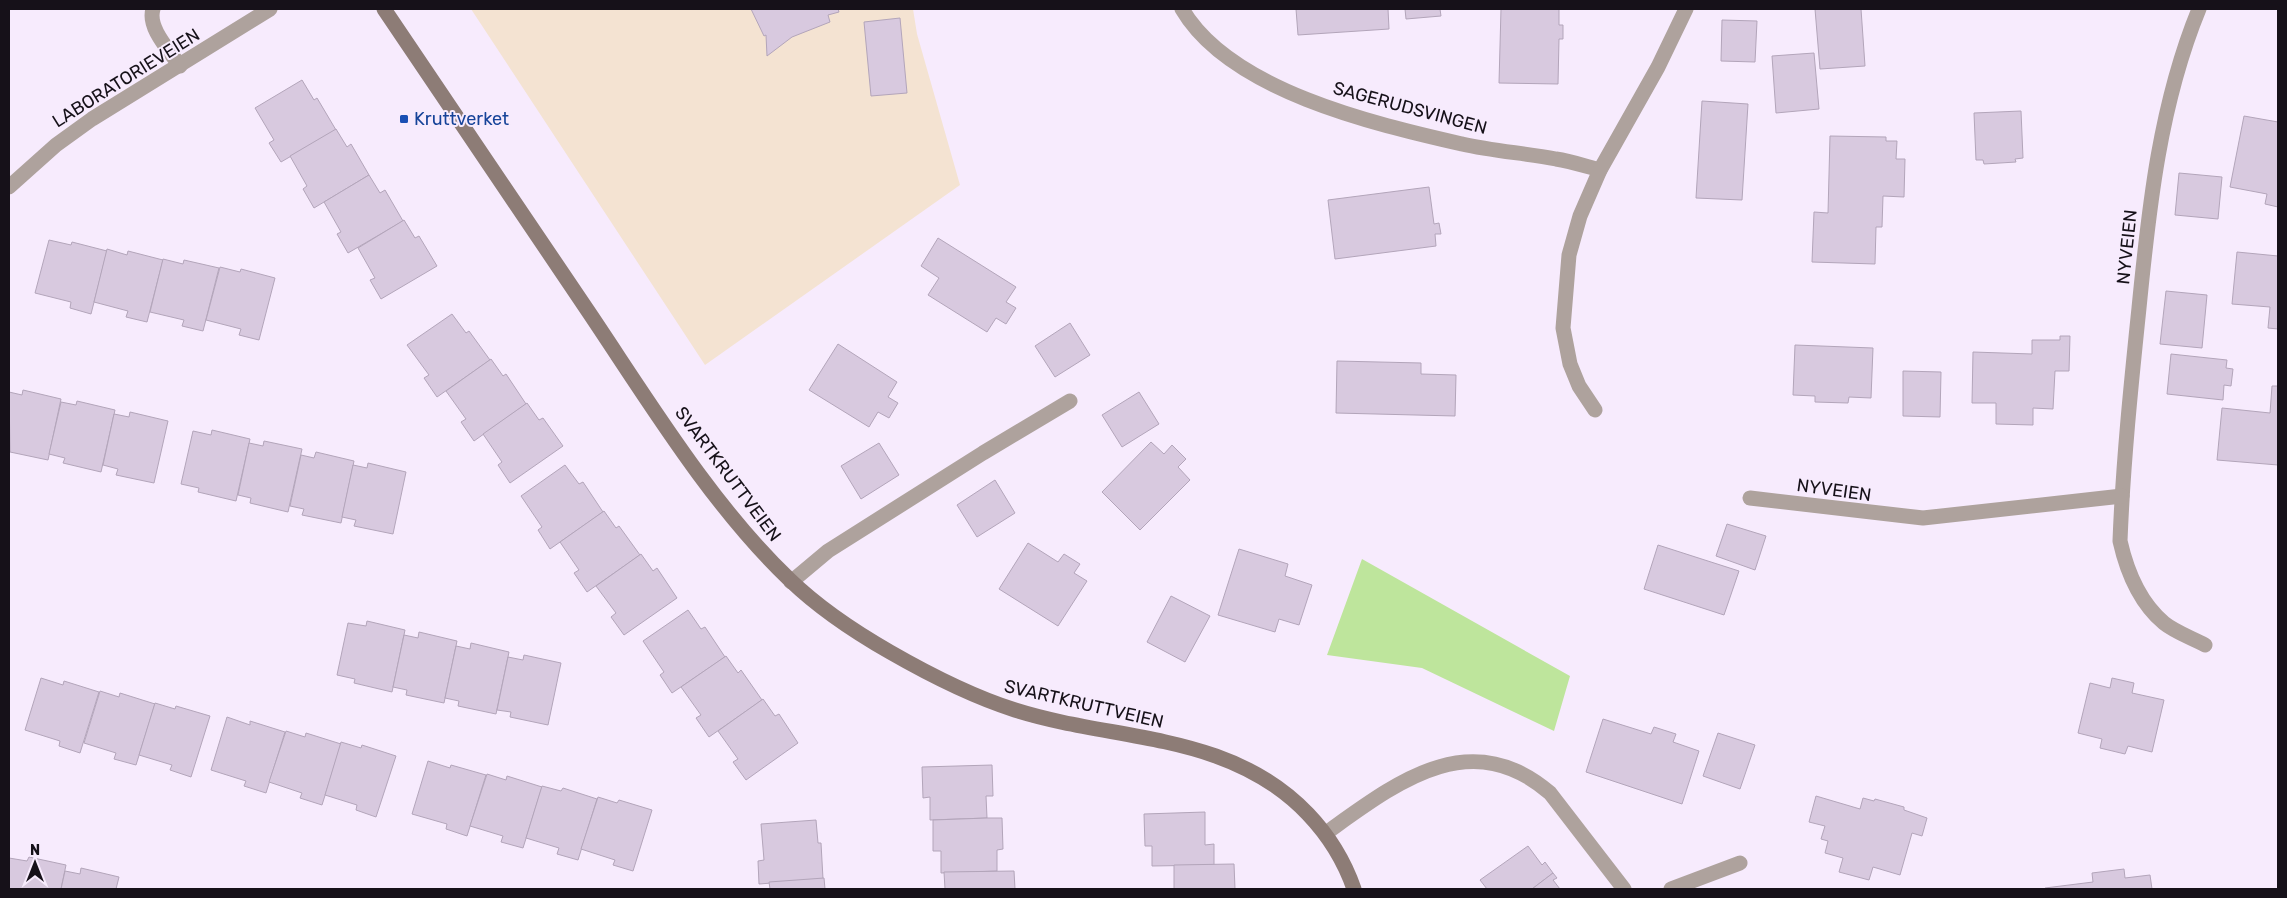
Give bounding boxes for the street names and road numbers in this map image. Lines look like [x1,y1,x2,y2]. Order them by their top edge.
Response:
street label: LABORATORIEVEIEN [48,24,204,132]
street label: SAGERUDSVINGEN [1331,77,1489,139]
street label: NYVEIEN [2112,208,2142,286]
street label: SVARTKRUTTVEIEN [670,402,786,546]
street label: NYVEIEN [1795,474,1873,506]
street label: SVARTKRUTTVEIEN [1002,675,1166,733]

